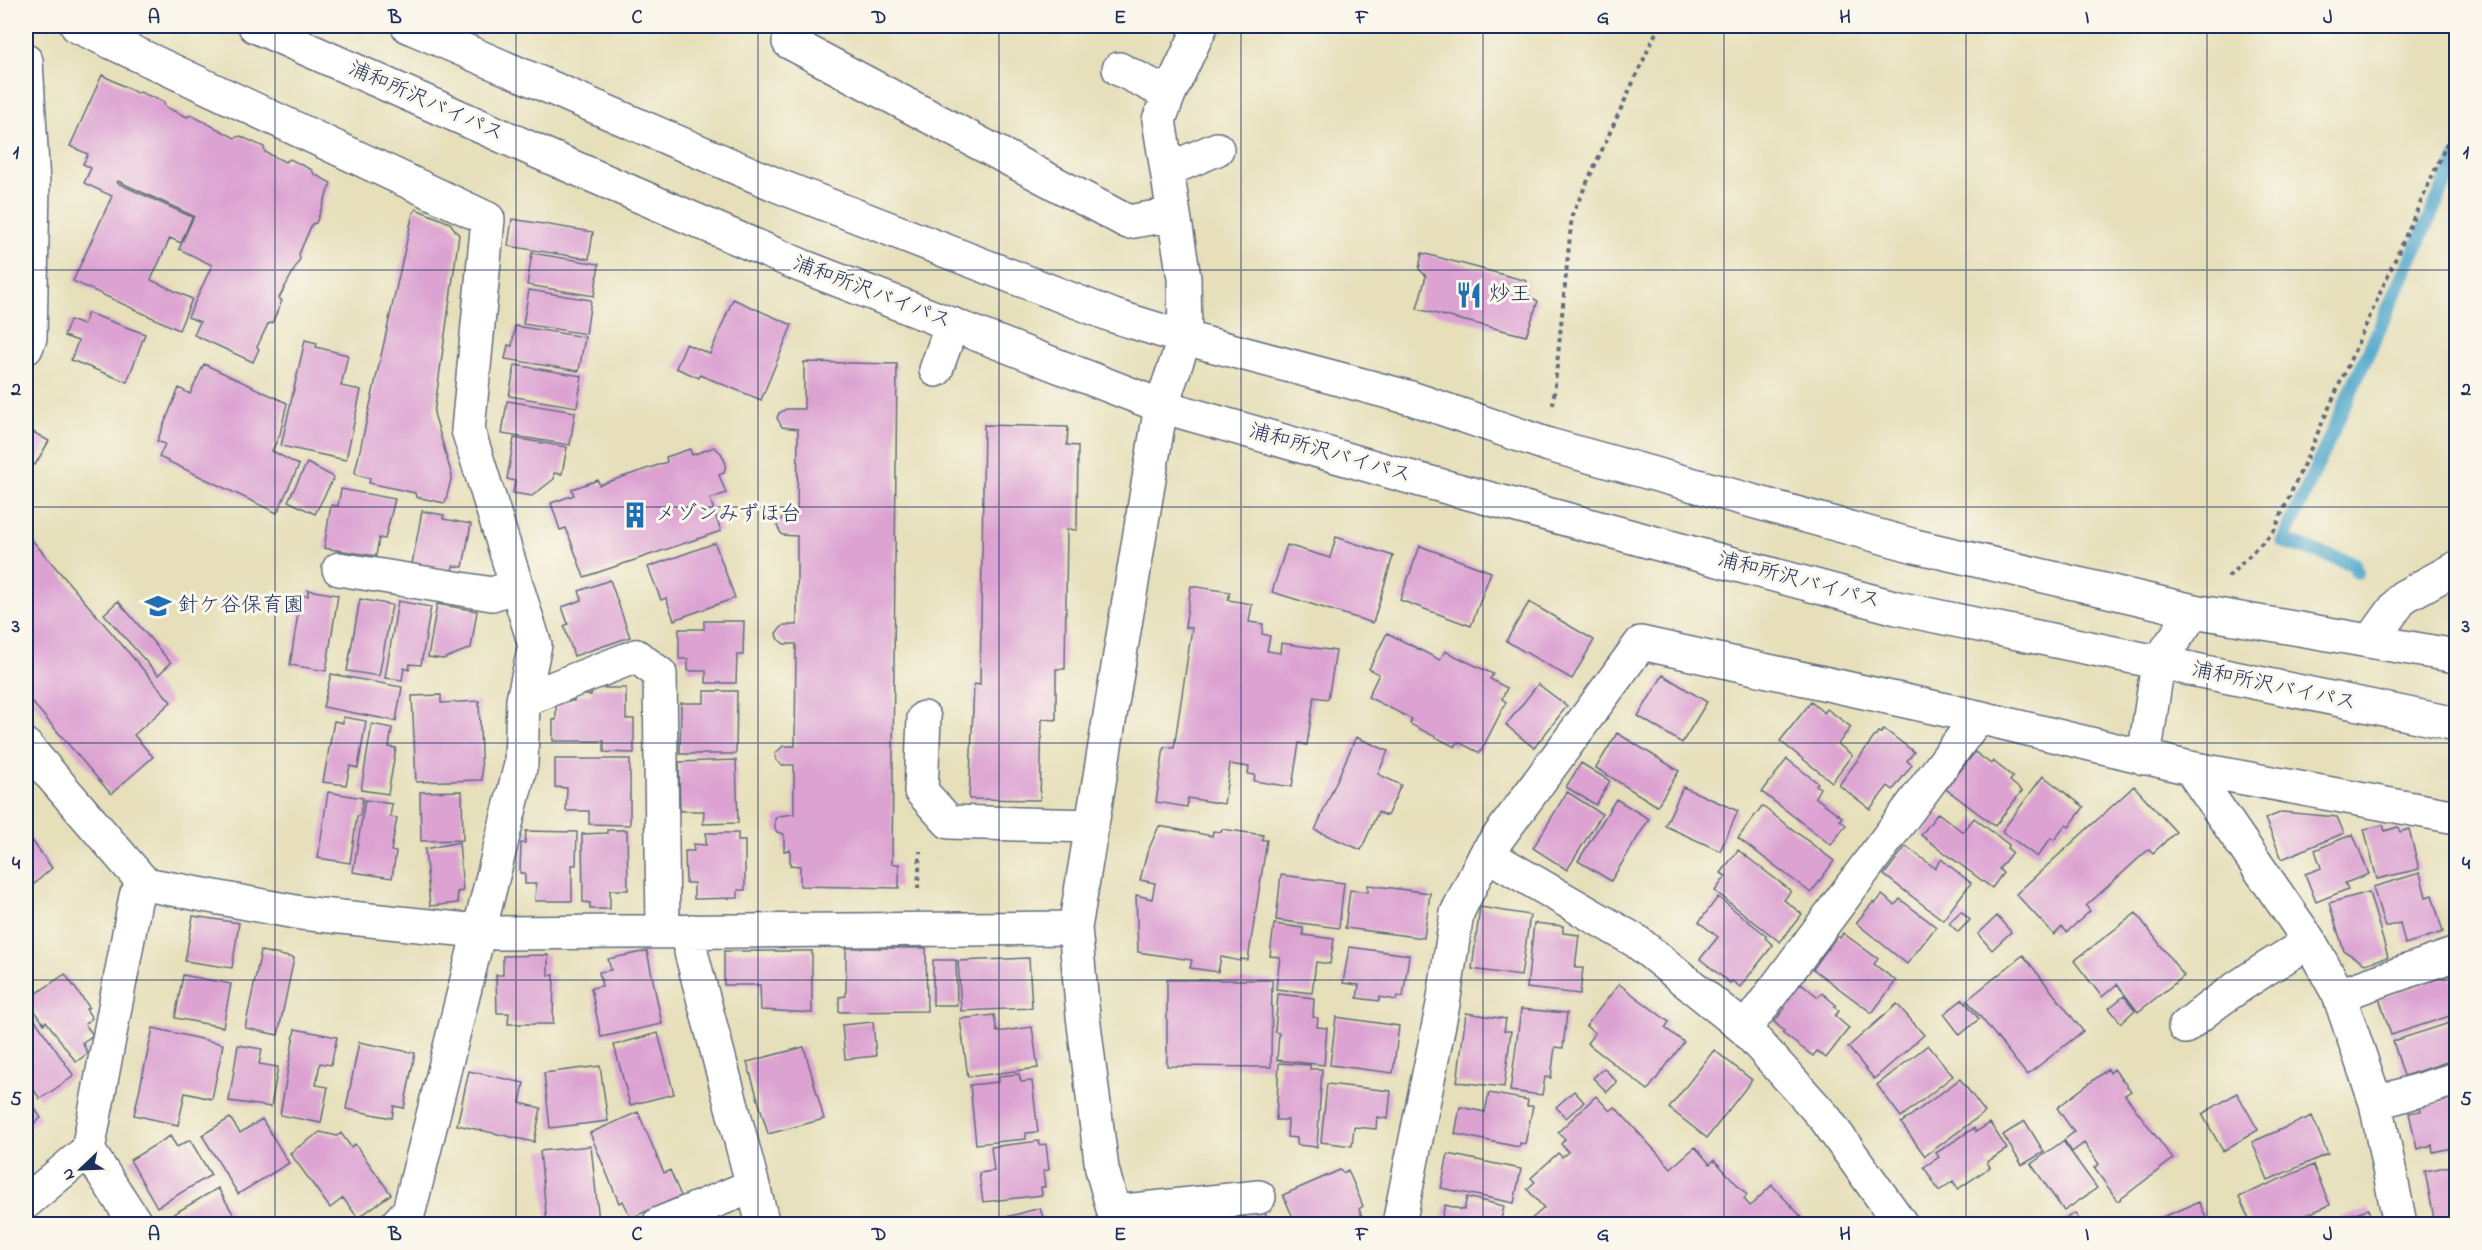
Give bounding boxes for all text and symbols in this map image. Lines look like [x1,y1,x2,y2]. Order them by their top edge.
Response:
text: A [148,4,160,33]
text: B [387,4,402,33]
text: C [632,4,643,33]
text: D [871,4,886,33]
text: E [1114,4,1126,33]
text: F [1355,4,1369,33]
text: G [1597,4,1610,33]
text: H [1839,4,1851,33]
text: I [2085,4,2090,33]
text: J [2323,4,2333,33]
street label: 浦和所沢バイパス [343,54,509,150]
text: 1 [13,139,20,168]
text: 1 [2463,139,2470,168]
street label: 浦和所沢バイパス [788,249,956,337]
restaurant icon: 炒王 [1454,280,1484,310]
place label: 炒王 [1489,280,1531,310]
text: 2 [10,376,21,405]
text: 2 [2460,376,2471,405]
street label: 浦和所沢バイパス [1245,416,1415,492]
building icon: メゾンみずほ台 [620,500,650,530]
place label: メゾンみずほ台 [655,500,801,530]
street label: 浦和所沢バイパス [1714,545,1884,617]
school or university icon: 針ケ谷保育園 [143,591,173,621]
place label: 針ケ谷保育園 [178,591,304,621]
text: 3 [11,613,20,642]
text: 3 [2461,613,2470,642]
street label: 浦和所沢バイパス [2189,655,2359,719]
text: 4 [12,850,21,879]
text: 4 [2462,850,2471,879]
text: 5 [10,1086,22,1115]
text: 5 [2460,1086,2472,1115]
north arrow [51,1139,111,1199]
text: N [56,1164,82,1184]
text: A [148,1221,160,1250]
text: B [387,1221,402,1250]
text: C [632,1221,643,1250]
text: D [871,1221,886,1250]
text: E [1114,1221,1126,1250]
text: F [1355,1221,1369,1250]
text: G [1597,1221,1610,1250]
text: H [1839,1221,1851,1250]
text: I [2085,1221,2090,1250]
text: J [2323,1221,2333,1250]

